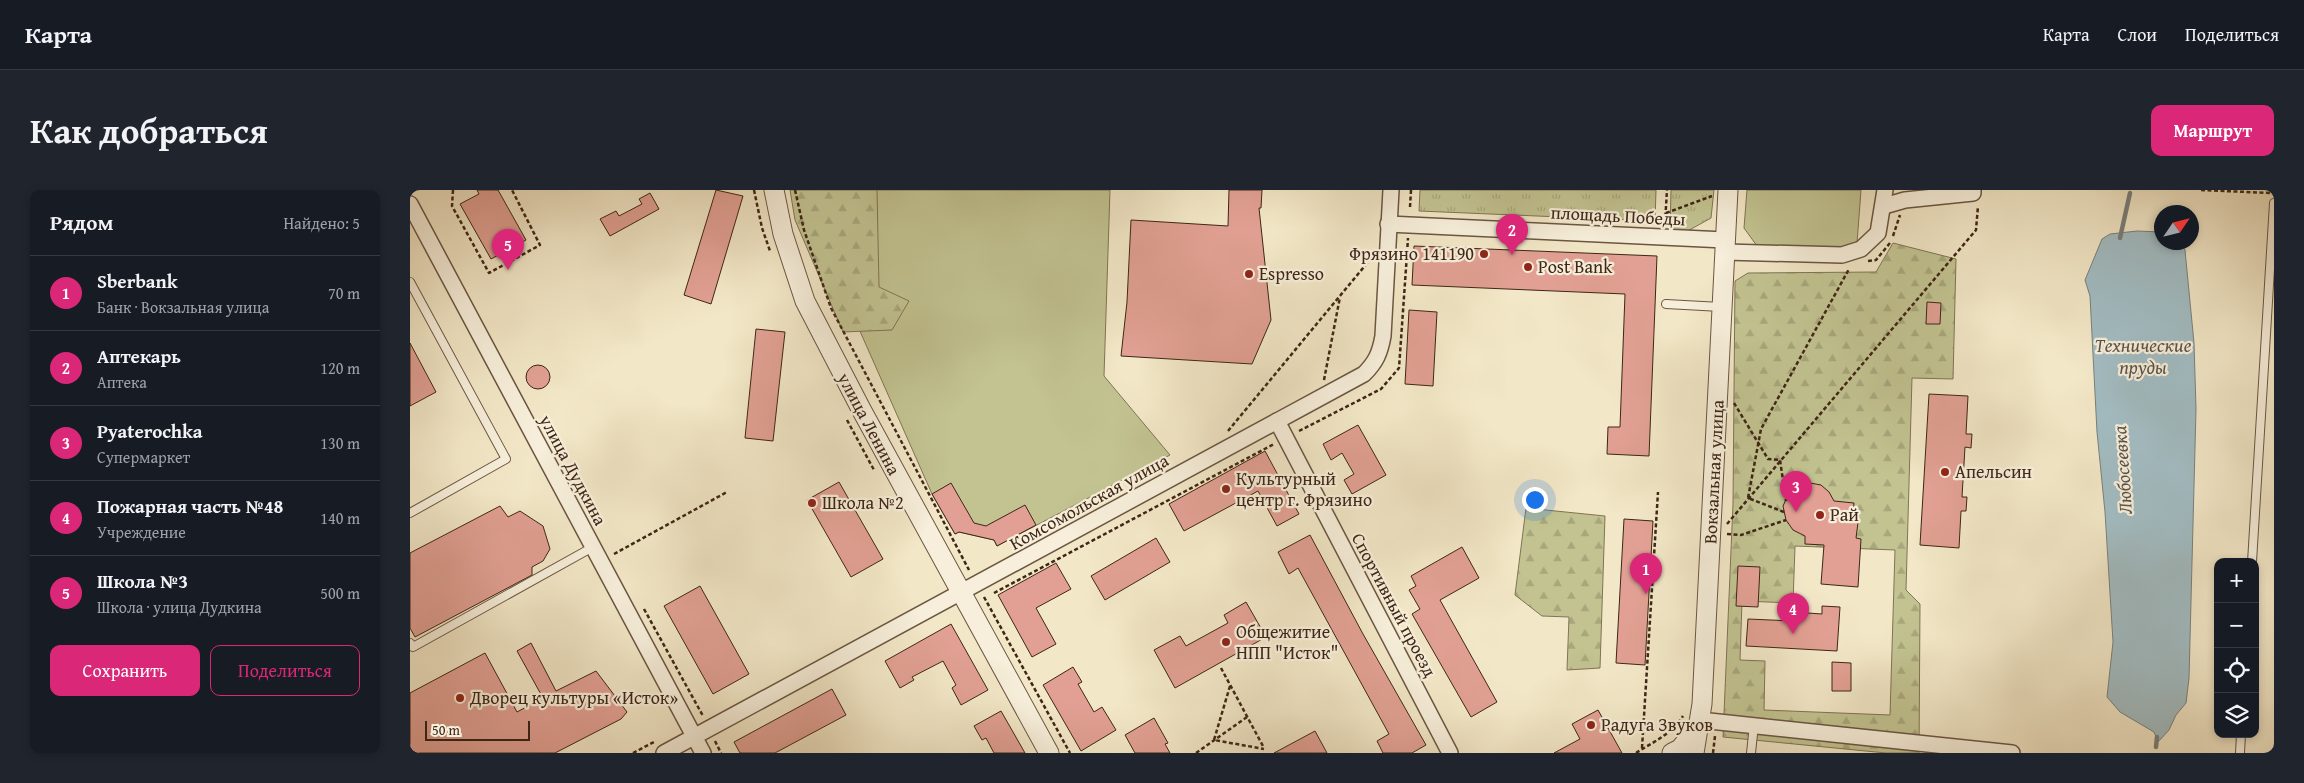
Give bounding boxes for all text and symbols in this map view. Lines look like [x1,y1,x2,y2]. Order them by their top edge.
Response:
text: Карта [25,17,92,52]
text: Карта [2043,21,2090,48]
text: Слои [2118,21,2157,48]
text: Поделиться [2185,21,2279,48]
text: Как добраться [30,105,268,156]
button: Маршрут [2151,105,2274,156]
street label: площадь Победы [1550,198,1686,233]
north arrow [2154,205,2199,250]
text: Рядом [50,207,113,238]
text: Найдено: 5 [283,211,360,235]
pin: 2 [1496,214,1528,255]
pin: 5 [492,229,524,270]
place label: Фрязино 141190 [1349,240,1474,267]
marker: Фрязино 141190 [1478,248,1490,260]
place label: Post Bank [1538,253,1613,280]
place label: Espresso [1259,260,1324,287]
marker: Post Bank [1522,261,1534,273]
text: Sberbank [97,267,178,295]
marker: Espresso [1243,268,1255,280]
text: 1 [62,281,70,305]
text: 70 m [328,281,360,305]
text: Банк · Вокзальная улица [97,295,269,319]
water label: Технические пруды [2095,331,2192,381]
text: Аптекарь [97,342,181,370]
text: 2 [62,356,70,380]
text: 120 m [320,356,360,380]
street label: улица Ленина [831,367,908,480]
text: Аптека [97,370,147,394]
street label: Вокзальная улица [1696,399,1731,545]
street label: улица Дудкина [532,409,614,530]
text: Pyaterochka [97,417,203,445]
water label: Любосеевка [2105,425,2139,515]
text: 3 [62,431,70,455]
text: 130 m [320,431,360,455]
text: Супермаркет [97,445,190,469]
street label: Комсомольская улица [1004,446,1174,557]
place label: Апельсин [1955,458,2032,485]
place label: Культурный центр г. Фрязино [1236,465,1372,513]
marker: Апельсин [1939,466,1951,478]
pin: 3 [1780,471,1812,512]
marker: Культурный центр г. Фрязино [1220,483,1232,495]
your location [1522,487,1548,513]
place label: Школа №2 [822,489,904,516]
text: Пожарная часть №48 [97,492,283,520]
marker: Школа №2 [806,497,818,509]
place label: Рай [1830,501,1859,528]
text: 4 [62,506,70,530]
text: 140 m [320,506,360,530]
marker: Рай [1814,509,1826,521]
text: Учреждение [97,520,186,544]
street label: Спортивный проезд [1345,528,1444,682]
pin: 1 [1630,553,1662,594]
map controls [2214,558,2259,738]
button: + [2214,558,2259,603]
text: Школа №3 [97,567,188,595]
text: 5 [62,581,70,605]
text: 500 m [320,581,360,605]
pin: 4 [1777,593,1809,634]
text: Школа · улица Дудкина [97,595,262,619]
button: − [2214,603,2259,648]
place label: Общежитие НПП "Исток" [1236,618,1338,666]
marker: Общежитие НПП "Исток" [1220,636,1232,648]
button: Сохранить [50,645,200,696]
button: Поделиться [210,645,360,696]
button: locate [2214,648,2259,693]
place label: Дворец культуры «Исток» [469,684,678,711]
marker: Дворец культуры «Исток» [454,692,466,704]
button: layers [2214,693,2259,738]
place label: Радуга Звуков [1601,711,1713,738]
scale bar [425,718,530,741]
marker: Радуга Звуков [1585,719,1597,731]
text: 50 m [432,720,460,740]

